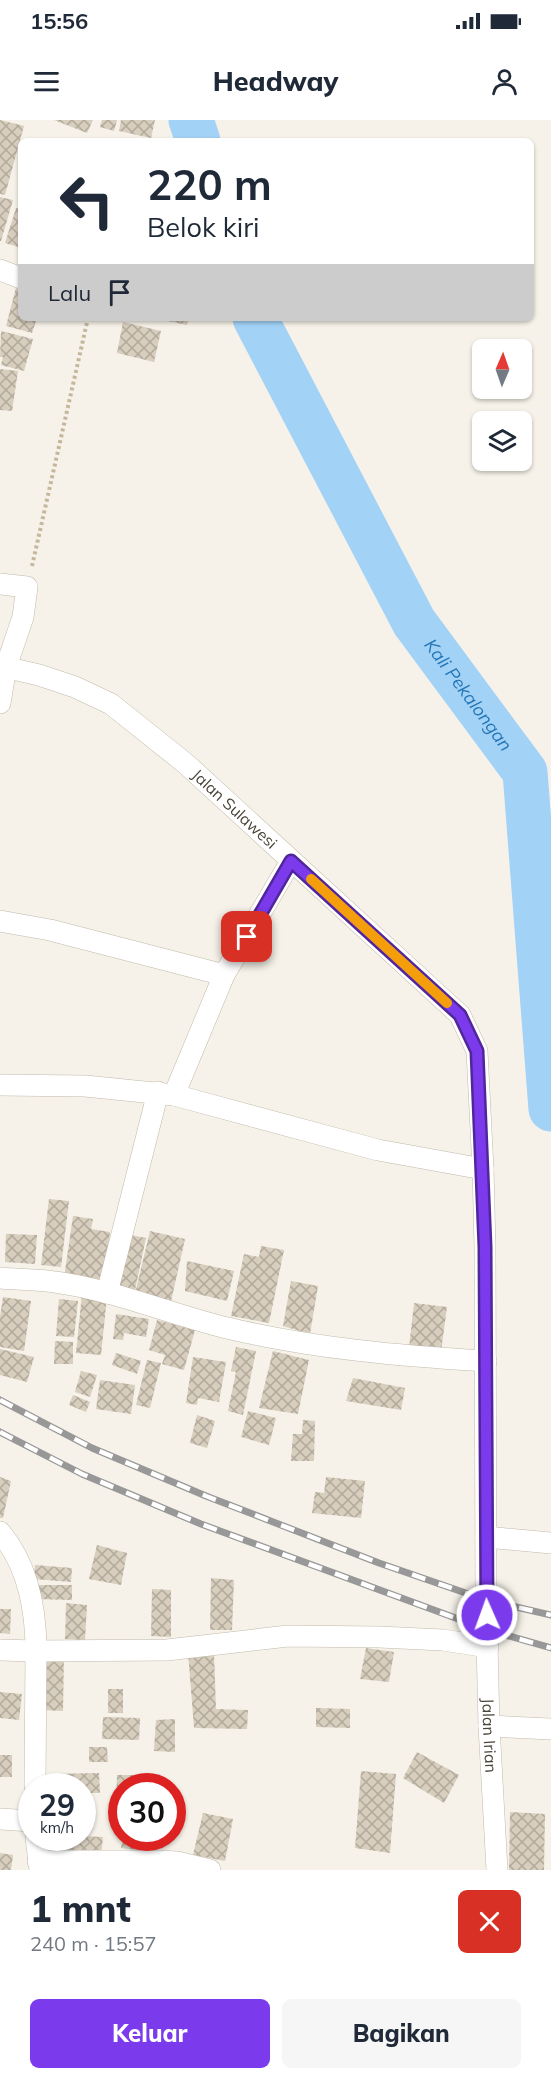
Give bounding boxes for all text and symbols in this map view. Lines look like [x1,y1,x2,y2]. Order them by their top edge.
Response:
text: 15:56 [30,7,88,35]
text: Headway [213,64,338,98]
icon: menu [30,65,63,98]
icon: person [488,65,521,98]
text: 220 m [147,158,272,211]
icon: left [48,162,126,240]
text: Belok kiri [147,210,259,244]
icon: arrive [103,276,136,309]
text: Lalu [48,279,91,307]
north arrow [472,339,532,399]
map controls [472,339,532,471]
button: layers [472,411,532,471]
water label: Kali Pekalongan [419,634,518,756]
street label: Jalan Sulawesi [188,765,282,853]
pin [221,911,272,962]
icon: arrive [230,920,263,953]
position arrow [455,1583,519,1647]
street label: Jalan Irian [478,1698,502,1773]
speed limit sign: 30 [108,1773,186,1851]
text: 29 [39,1786,75,1824]
text: km/h [40,1818,74,1837]
text: 1 mnt [30,1886,131,1931]
button: close [458,1890,521,1953]
text: 240 m · 15:57 [30,1931,156,1956]
button: Keluar [30,1999,270,2068]
button: Bagikan [282,1999,521,2068]

